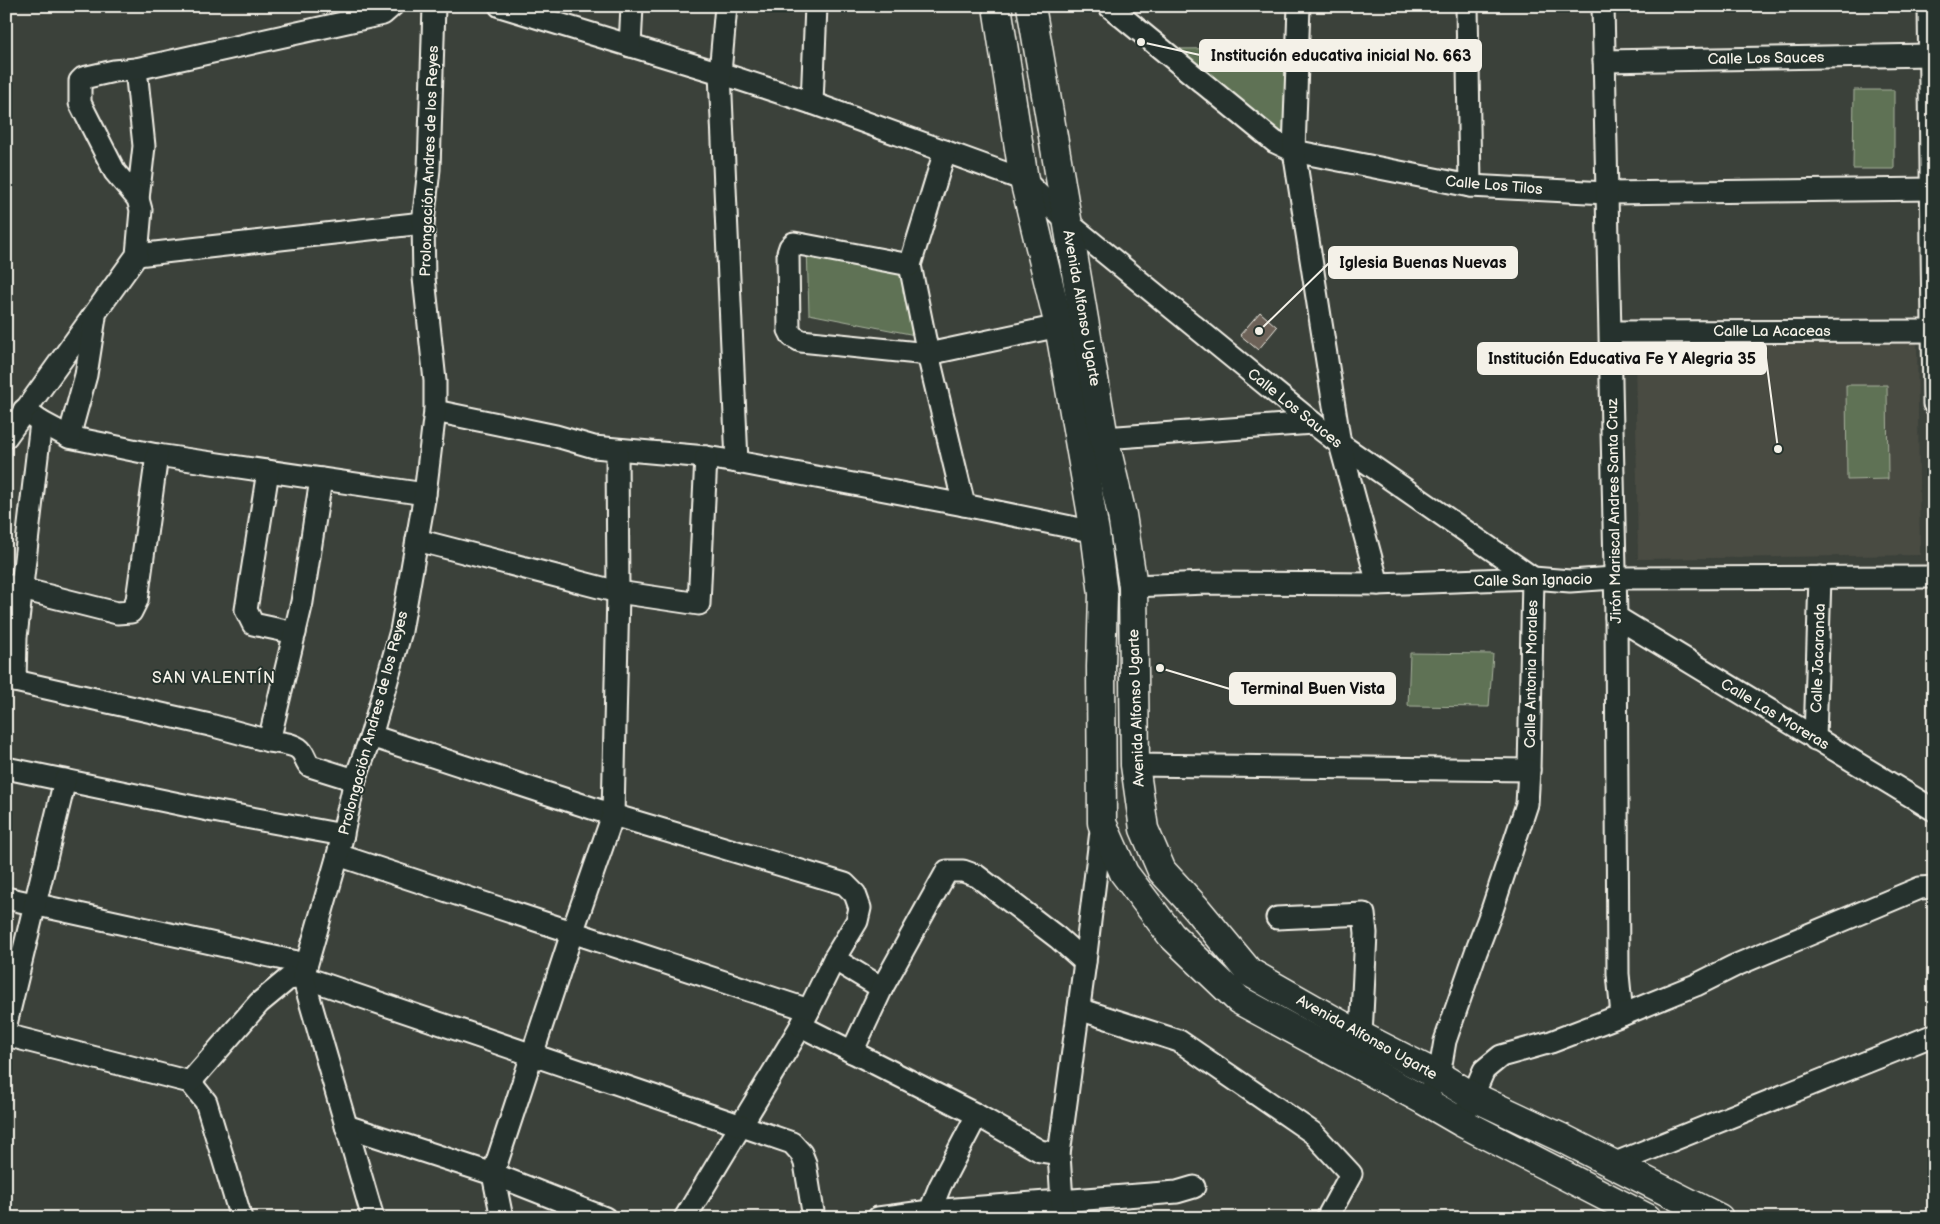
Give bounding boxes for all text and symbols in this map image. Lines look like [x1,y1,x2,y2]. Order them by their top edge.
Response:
callout: Institución educativa inicial No. 663 [1200,40,1481,71]
street label: Prolongación Andres de los Reyes [416,45,443,277]
text: Institución educativa inicial No. 663 [1211,47,1471,66]
street label: Calle Los Sauces [1707,48,1825,69]
street label: Calle Los Tilos [1445,172,1544,199]
street label: Avenida Alfonso Ugarte [1058,229,1105,388]
callout: Iglesia Buenas Nuevas [1329,247,1517,278]
text: Iglesia Buenas Nuevas [1339,254,1507,273]
street label: Calle La Acaceas [1713,322,1831,341]
callout: Institución Educativa Fe Y Alegria 35 [1478,343,1766,374]
text: Institución Educativa Fe Y Alegria 35 [1488,350,1756,369]
street label: Calle Los Sauces [1243,364,1346,453]
street label: Jirón Mariscal Andres Santa Cruz [1603,397,1626,624]
street label: Calle San Ignacio [1473,570,1593,591]
street label: Calle Antonia Morales [1521,599,1542,748]
street label: Calle Jacaranda [1807,603,1830,713]
street label: Prolongación Andres de los Reyes [334,609,413,837]
street label: Avenida Alfonso Ugarte [1124,629,1149,787]
district label: SAN VALENTÍN [152,667,276,688]
callout: Terminal Buen Vista [1230,673,1395,704]
street label: Calle Las Moreras [1717,675,1833,755]
text: Terminal Buen Vista [1241,680,1385,699]
street label: Avenida Alfonso Ugarte [1293,991,1441,1084]

